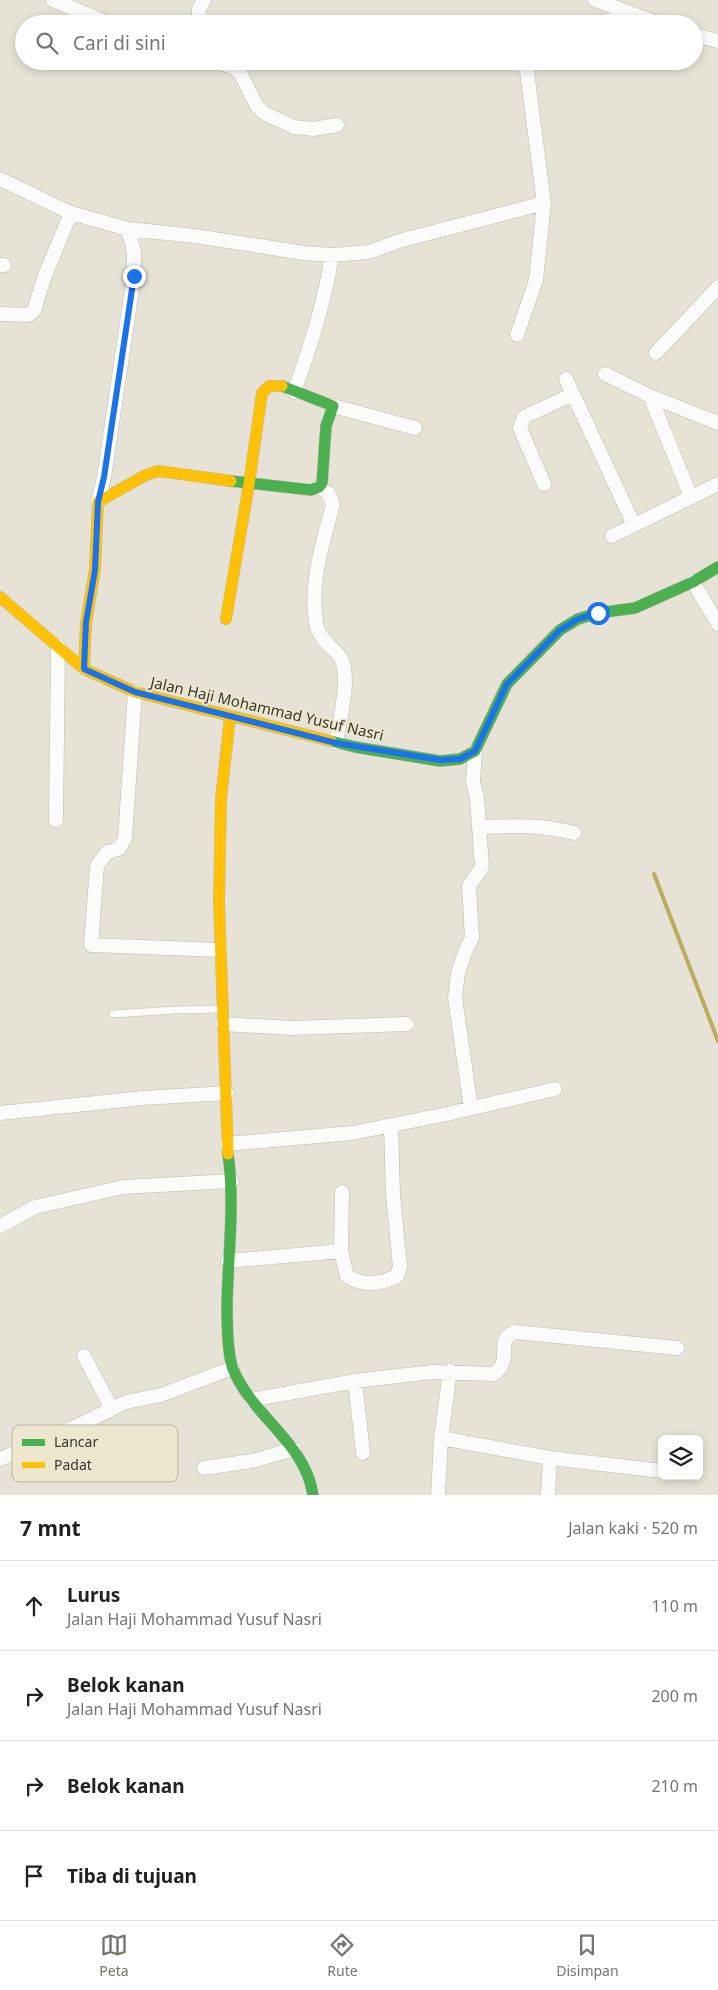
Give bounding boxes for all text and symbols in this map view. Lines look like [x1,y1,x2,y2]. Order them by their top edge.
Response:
search box [15,15,703,70]
icon: search [33,29,61,57]
text: Cari di sini [73,30,166,56]
route end [123,265,146,288]
route start [587,602,610,625]
street label: Jalan Haji Mohammad Yusuf Nasri [147,671,386,745]
legend [12,1425,178,1482]
text: Lancar [54,1432,98,1451]
map controls [658,1435,703,1480]
button: layers [658,1435,703,1480]
text: Padat [54,1455,92,1474]
text: 7 mnt [20,1514,81,1542]
text: Jalan kaki · 520 m [568,1517,698,1539]
text: Lurus [67,1582,120,1608]
icon: ahead [20,1592,48,1620]
text: 110 m [651,1595,698,1617]
text: Jalan Haji Mohammad Yusuf Nasri [67,1608,322,1630]
text: Belok kanan [67,1672,184,1698]
icon: right [20,1682,48,1710]
text: 200 m [651,1685,698,1707]
text: Jalan Haji Mohammad Yusuf Nasri [67,1698,322,1720]
icon: right [20,1772,48,1800]
text: Belok kanan [67,1773,184,1799]
text: 210 m [651,1775,698,1797]
icon: arrive [20,1862,48,1890]
text: Tiba di tujuan [67,1863,197,1889]
tab: Peta [99,1931,129,1980]
tab: Rute [327,1931,358,1980]
tab: Disimpan [556,1931,619,1980]

